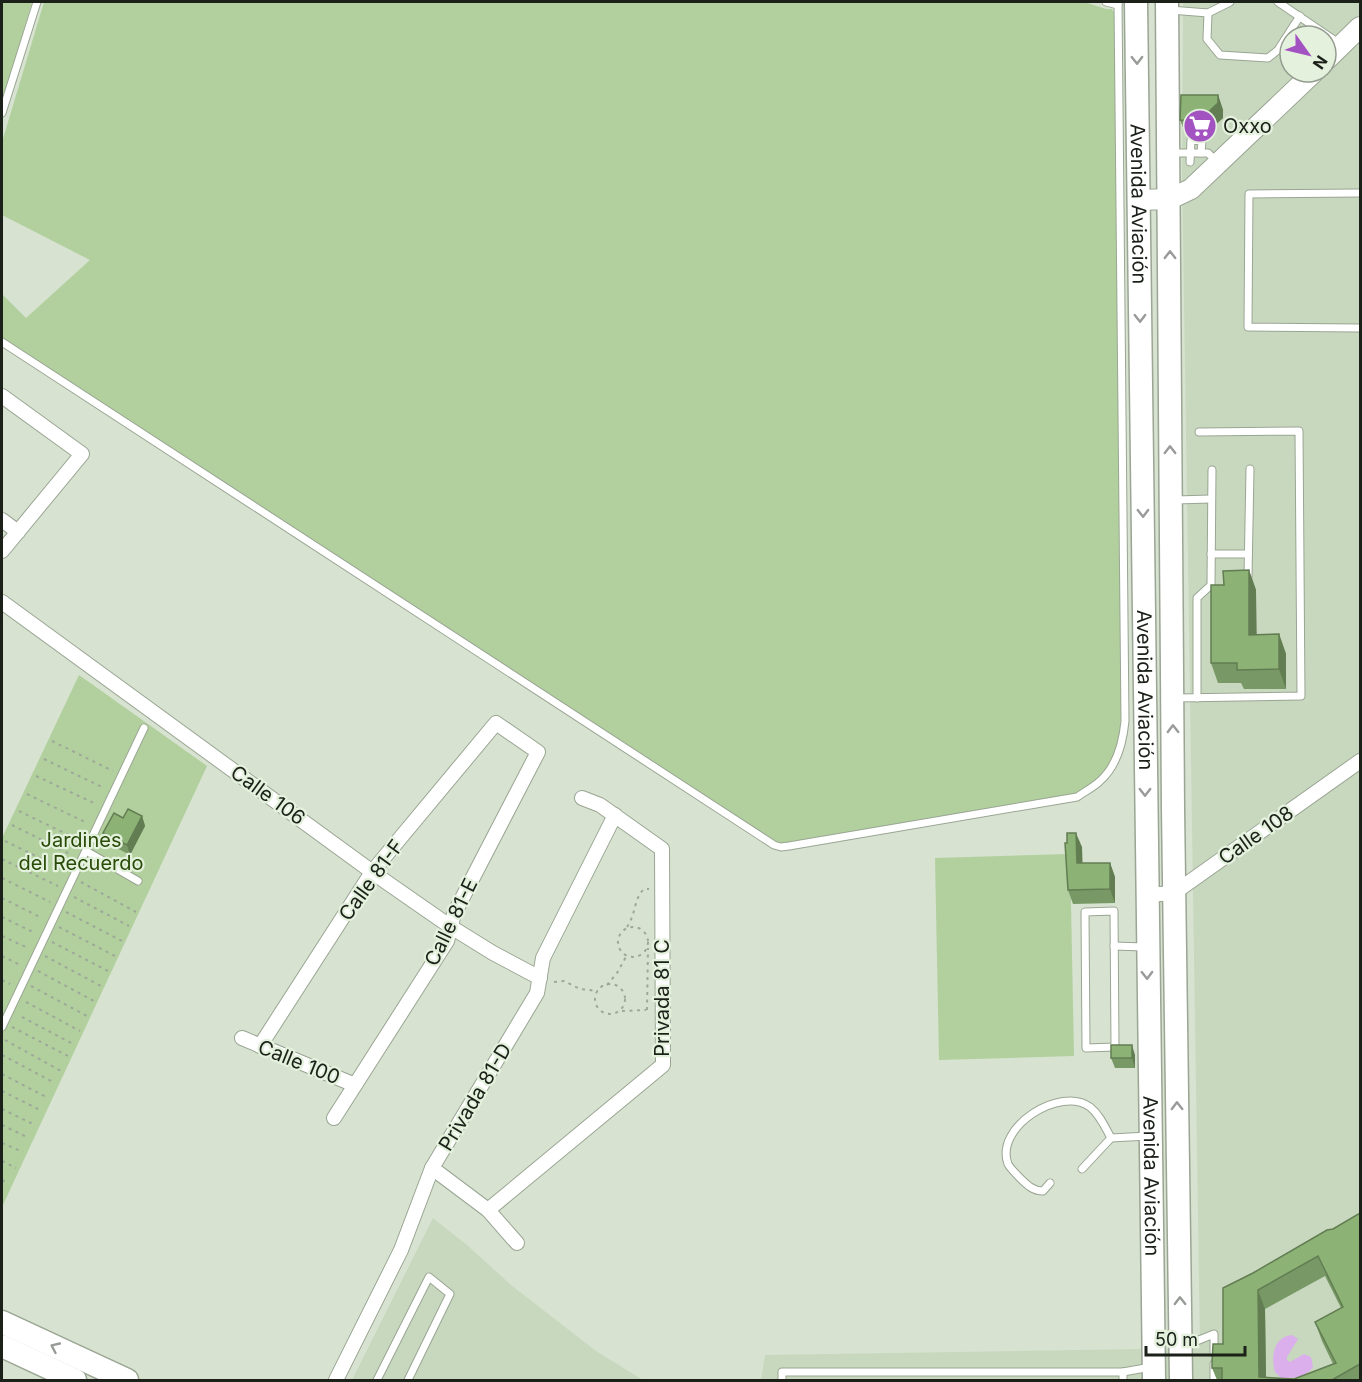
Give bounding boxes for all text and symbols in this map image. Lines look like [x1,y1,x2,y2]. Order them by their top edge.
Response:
north arrow [1278,24,1338,84]
text: N [1309,52,1332,73]
one-way arrow [1131,55,1143,64]
supermarket icon: Oxxo [1182,108,1218,144]
place label: Oxxo [1223,114,1272,138]
street label: Avenida Aviación [1126,124,1152,284]
one-way arrow [1164,251,1176,260]
one-way arrow [1134,313,1147,322]
one-way arrow [1164,446,1176,455]
one-way arrow [1137,508,1150,517]
street label: Avenida Aviación [1132,609,1158,770]
one-way arrow [1167,725,1179,734]
street label: Calle 106 [226,760,310,830]
one-way arrow [1139,787,1151,796]
street label: Calle 108 [1214,801,1298,869]
park label: Jardines del Recuerdo [19,828,143,875]
street label: Calle 81-F [334,835,408,925]
street label: Calle 81-E [419,874,483,970]
street label: Privada 81 C [650,939,674,1057]
one-way arrow [1141,970,1153,979]
street label: Calle 100 [255,1035,343,1089]
street label: Privada 81-D [434,1039,516,1155]
street label: Avenida Aviación [1138,1095,1164,1256]
one-way arrow [1171,1102,1184,1111]
one-way arrow [1174,1297,1187,1306]
scale bar [1146,1319,1245,1357]
text: 50 m [1155,1329,1198,1350]
one-way arrow [50,1342,61,1354]

